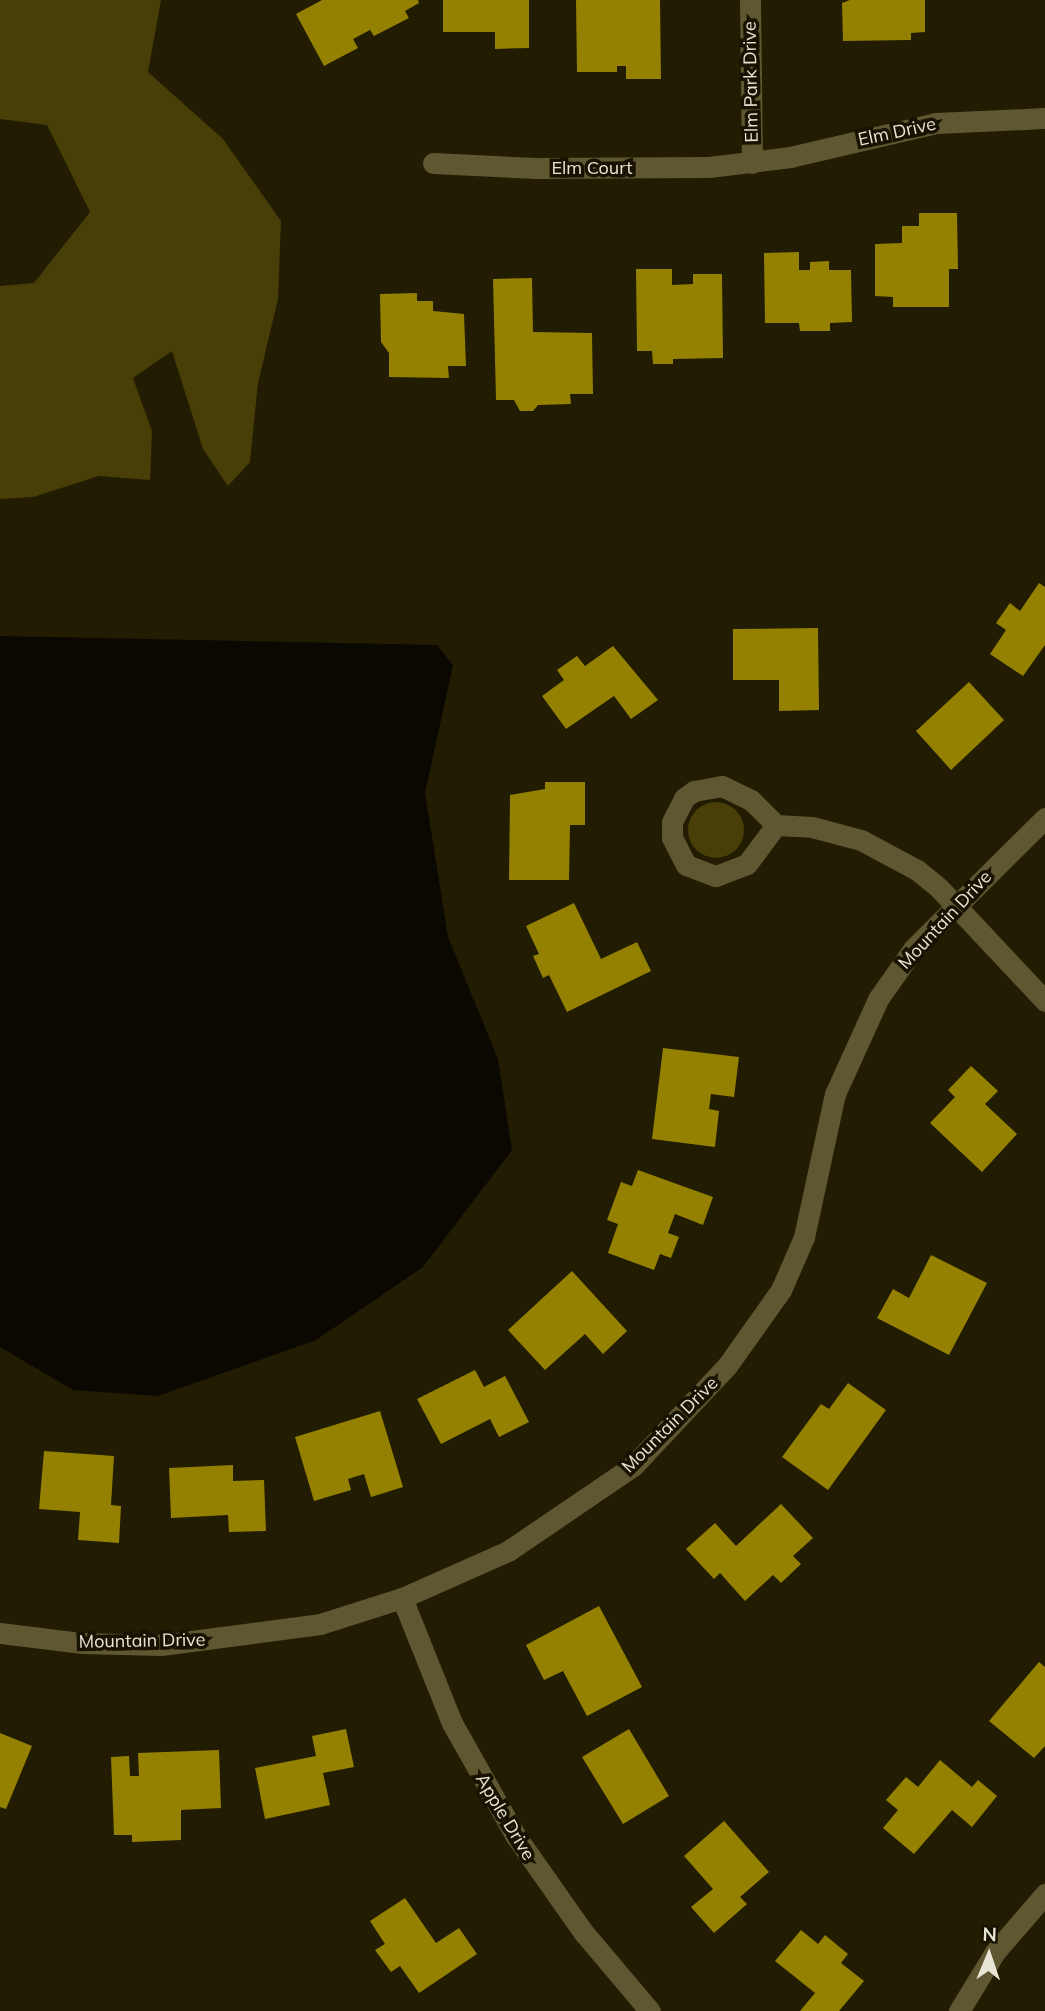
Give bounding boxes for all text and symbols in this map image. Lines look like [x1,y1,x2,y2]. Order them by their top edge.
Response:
street label: Elm Park Drive [739,21,763,143]
street label: Elm Drive [856,113,938,151]
street label: Elm Court [551,157,633,179]
street label: Mountain Drive [894,866,996,974]
street label: Mountain Drive [618,1373,722,1477]
street label: Mountain Drive [78,1629,206,1653]
street label: Apple Drive [471,1770,539,1864]
north arrow [954,1920,1024,1990]
text: N [982,1922,997,1946]

